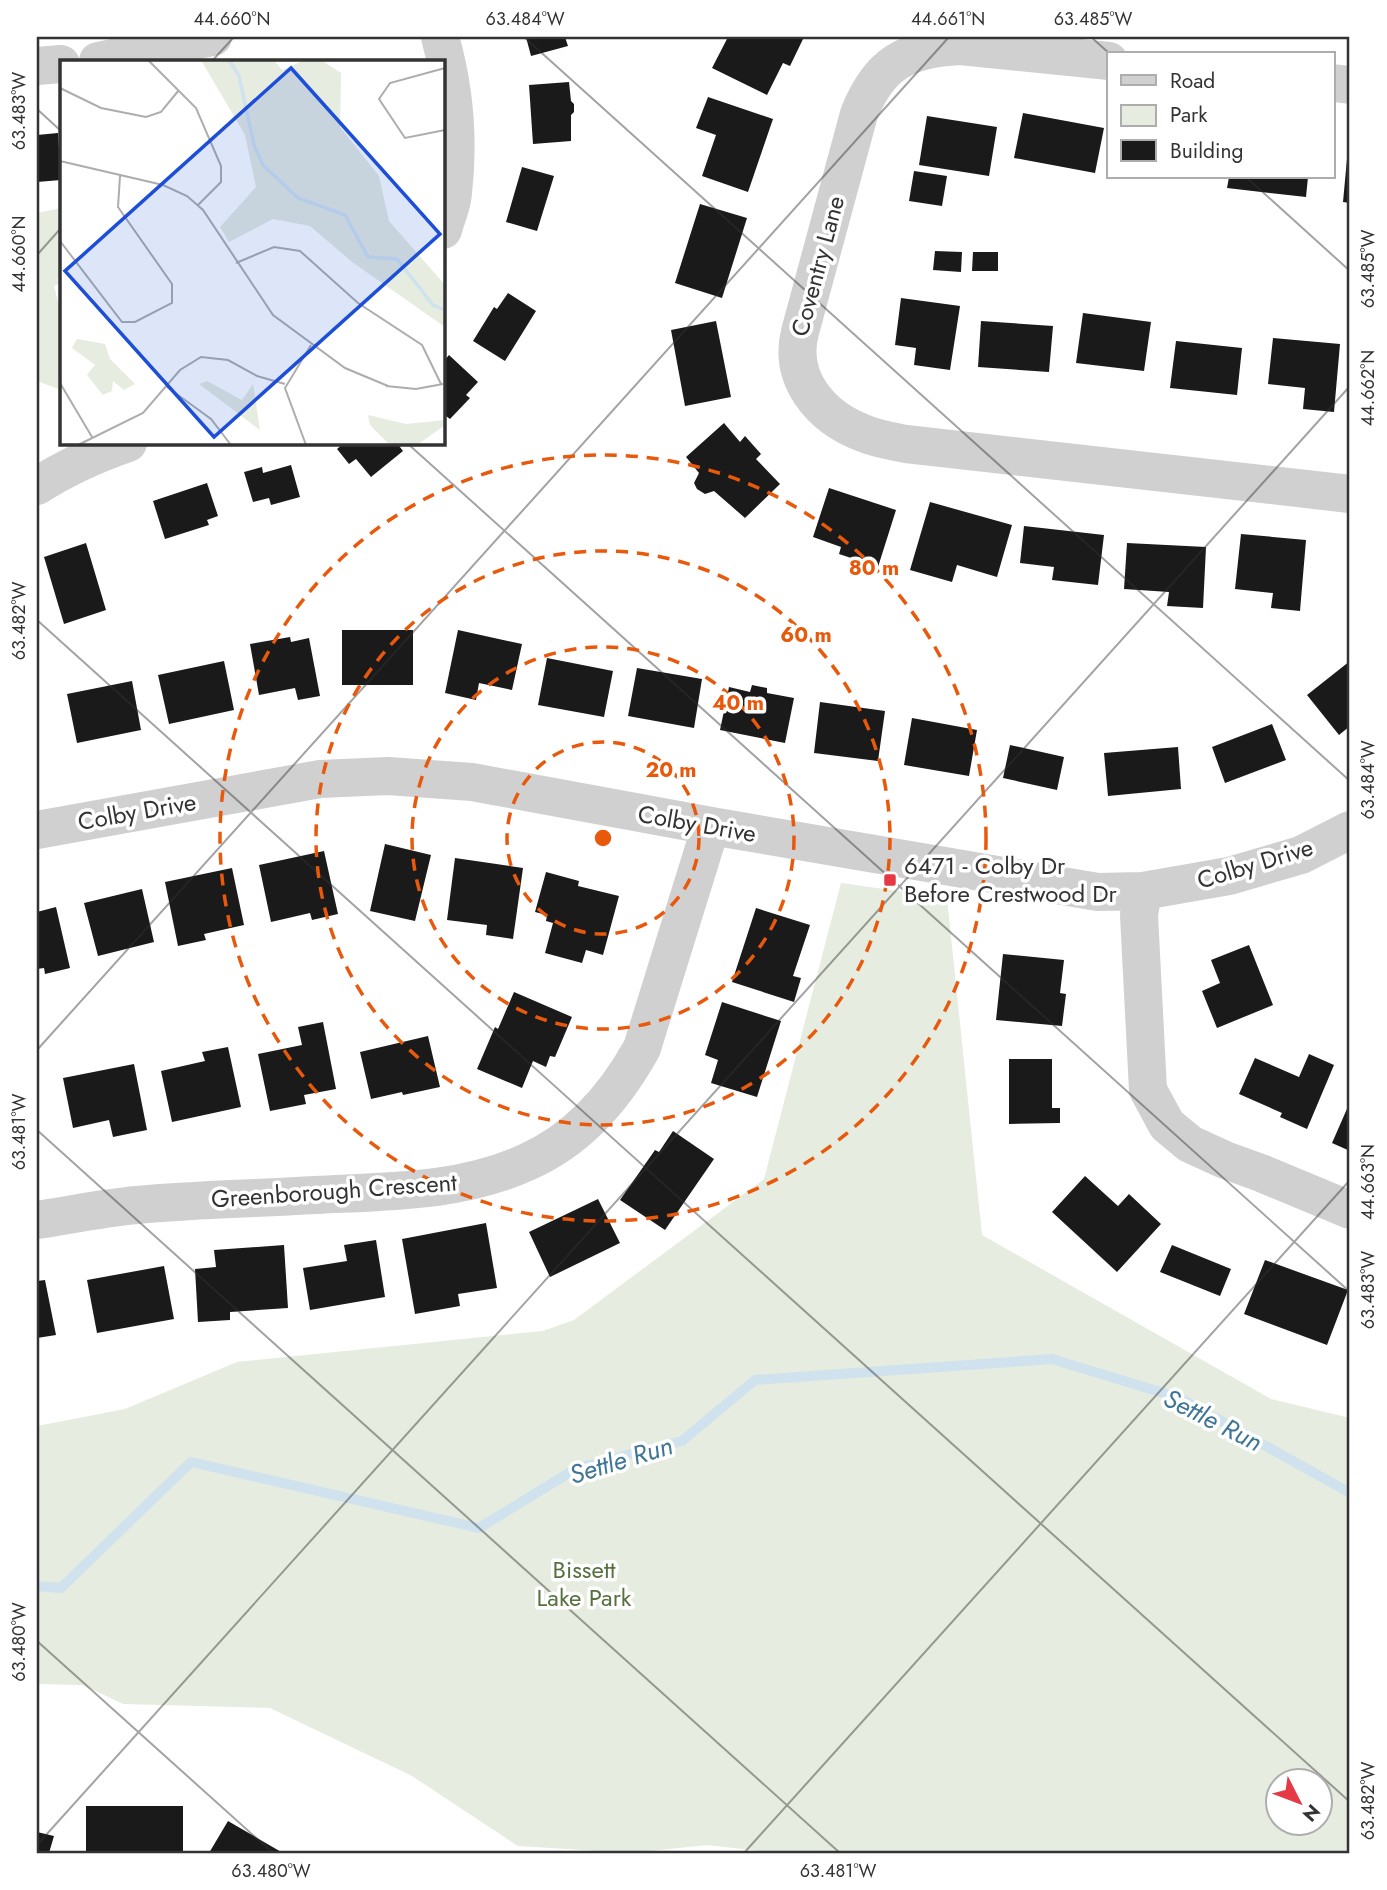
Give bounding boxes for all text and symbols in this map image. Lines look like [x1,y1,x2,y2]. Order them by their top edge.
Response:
text: 44.660°N [194,6,270,32]
text: 63.484°W [486,6,565,32]
text: 44.661°N [911,6,985,32]
text: 63.485°W [1054,6,1132,32]
legend [1107,52,1334,178]
inset map [60,60,444,444]
text: Road [1170,66,1215,96]
text: 63.483°W [6,72,32,150]
text: Park [1170,100,1208,130]
text: Building [1170,136,1243,166]
street label: Coventry Lane [782,192,853,340]
text: 44.660°N [6,216,32,292]
text: 63.485°W [1355,230,1381,308]
text: 44.662°N [1355,350,1381,426]
text: 80 m [849,553,899,583]
text: 63.482°W [6,581,32,660]
text: 60 m [780,620,832,650]
text: 40 m [712,688,764,718]
text: 63.484°W [1355,740,1381,819]
text: 20 m [645,755,697,785]
street label: Colby Drive [75,784,199,839]
street label: Colby Drive [635,796,759,851]
centre of rings [591,826,615,850]
street label: Colby Drive [1193,829,1317,898]
place label: 6471 - Colby Dr Before Crestwood Dr [904,848,1118,911]
marker: 6471 - Colby Dr Before Crestwood Dr [882,872,898,888]
text: 63.481°W [6,1094,32,1170]
text: 44.663°N [1355,1144,1381,1220]
street label: Greenborough Crescent [210,1164,458,1217]
text: 63.483°W [1355,1251,1381,1329]
water label: Settle Run [1157,1379,1269,1461]
water label: Settle Run [565,1426,677,1494]
park label: Bissett Lake Park [537,1552,632,1615]
text: 63.480°W [6,1602,32,1682]
text: 63.482°W [1355,1761,1381,1840]
north arrow [1264,1768,1334,1838]
text: N [1296,1798,1326,1828]
text: 63.480°W [231,1858,311,1884]
text: 63.481°W [800,1858,876,1884]

